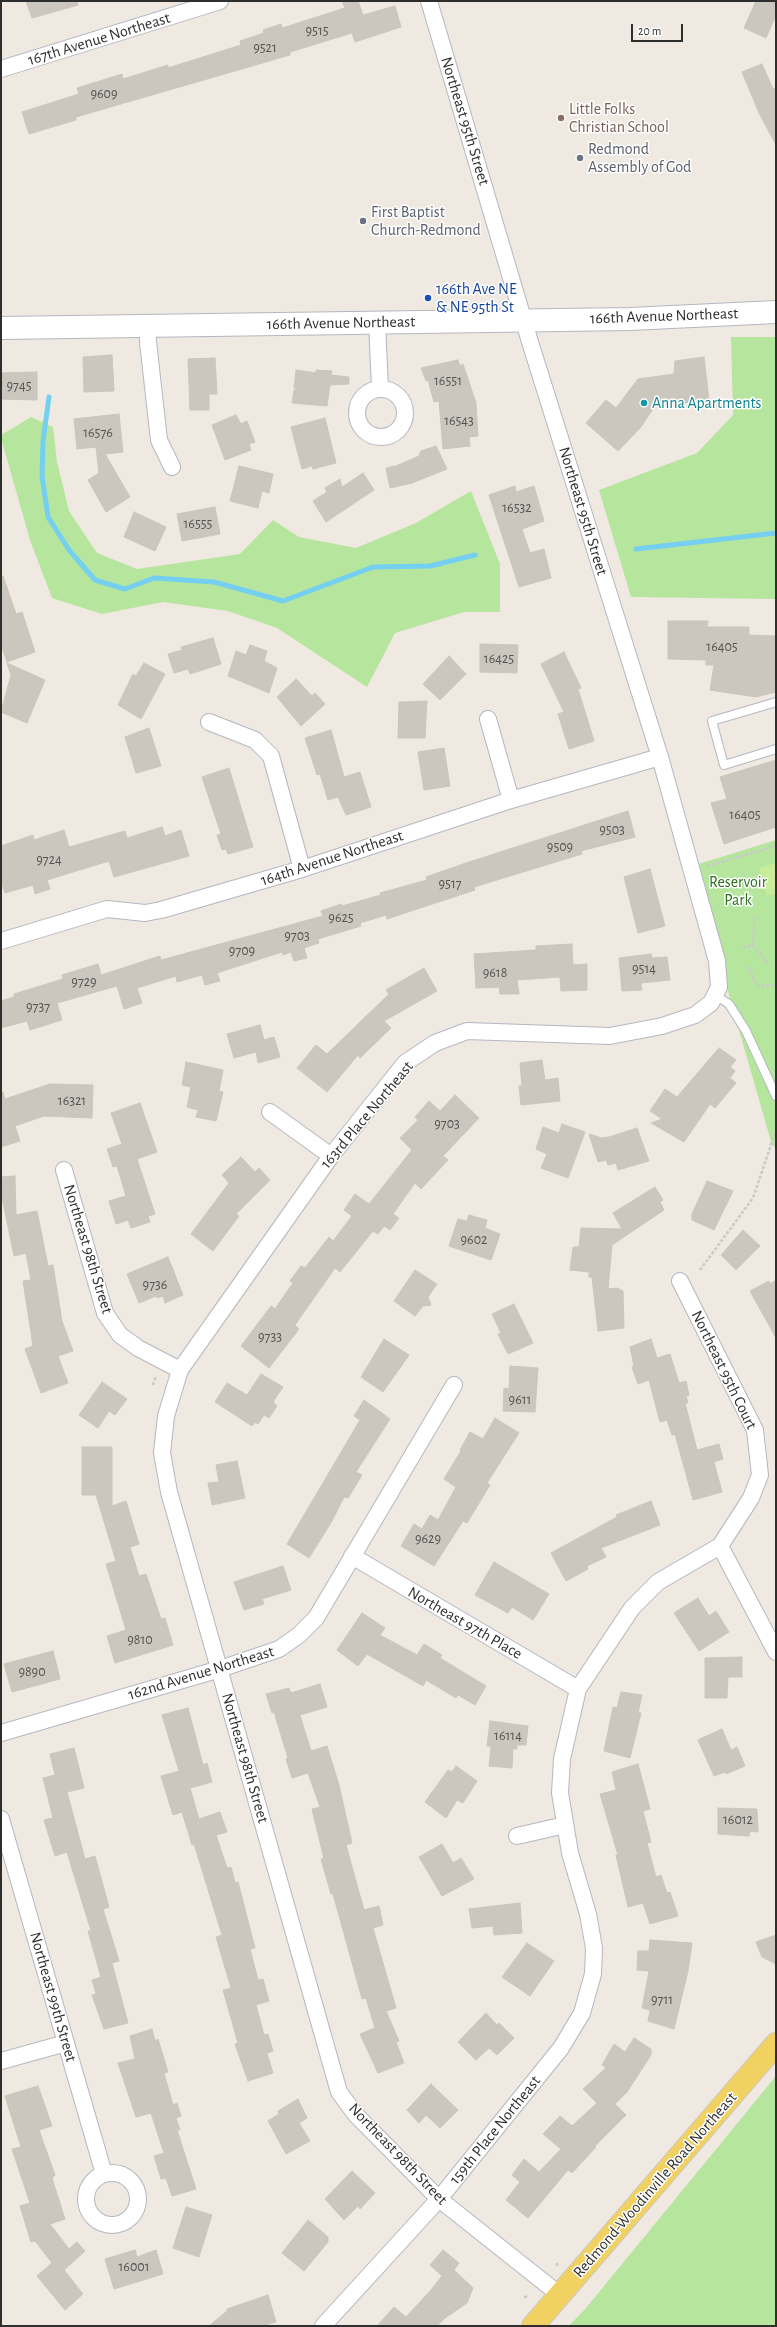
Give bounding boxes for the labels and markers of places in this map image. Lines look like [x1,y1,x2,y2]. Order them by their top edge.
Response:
place label: Little Folks Christian School [569,99,669,137]
marker: Little Folks Christian School [556,113,566,123]
place label: Redmond Assembly of God [588,139,691,177]
marker: Redmond Assembly of God [575,153,585,163]
place label: First Baptist Church-Redmond [371,202,481,240]
marker: First Baptist Church-Redmond [358,216,368,226]
place label: 166th Ave NE & NE 95th St [436,279,517,317]
marker: 166th Ave NE & NE 95th St [423,293,433,303]
place label: Anna Apartments [652,393,762,413]
marker: Anna Apartments [639,398,649,408]

